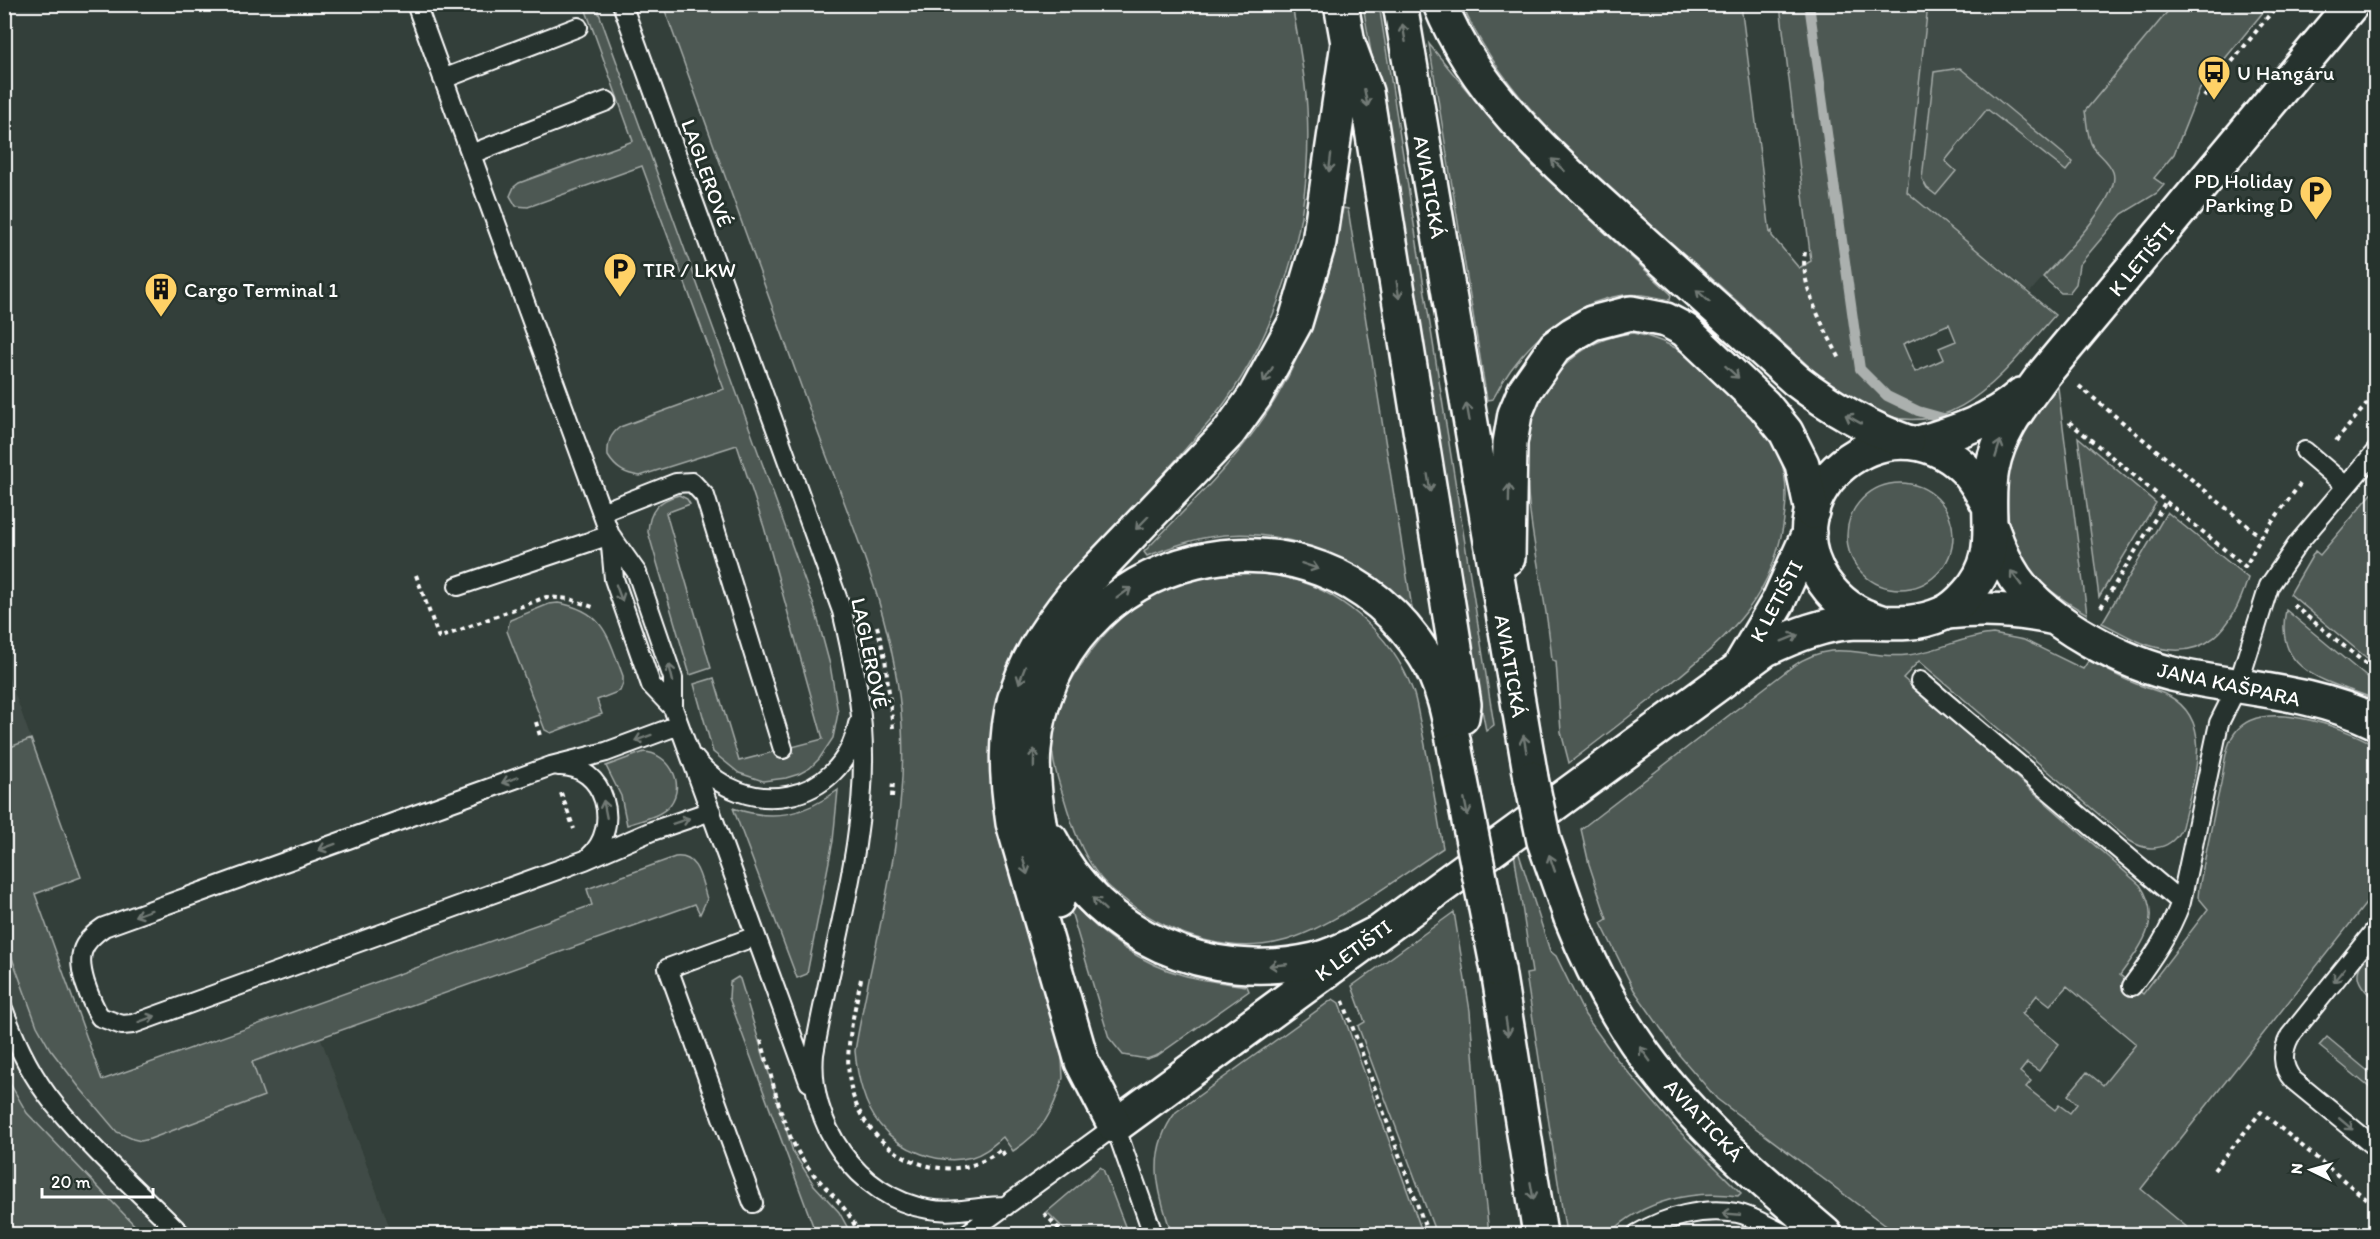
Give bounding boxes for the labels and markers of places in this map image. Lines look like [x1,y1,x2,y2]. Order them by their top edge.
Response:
bus stop icon: U Hangáru [2196,54,2232,101]
place label: U Hangáru [2237,60,2334,85]
place label: PD Holiday Parking D [2194,168,2293,217]
parking icon: PD Holiday Parking D [2298,174,2334,221]
parking icon: TIR / LKW [602,251,638,298]
place label: TIR / LKW [643,257,736,282]
building icon: Cargo Terminal 1 [143,271,179,318]
place label: Cargo Terminal 1 [184,277,338,302]

